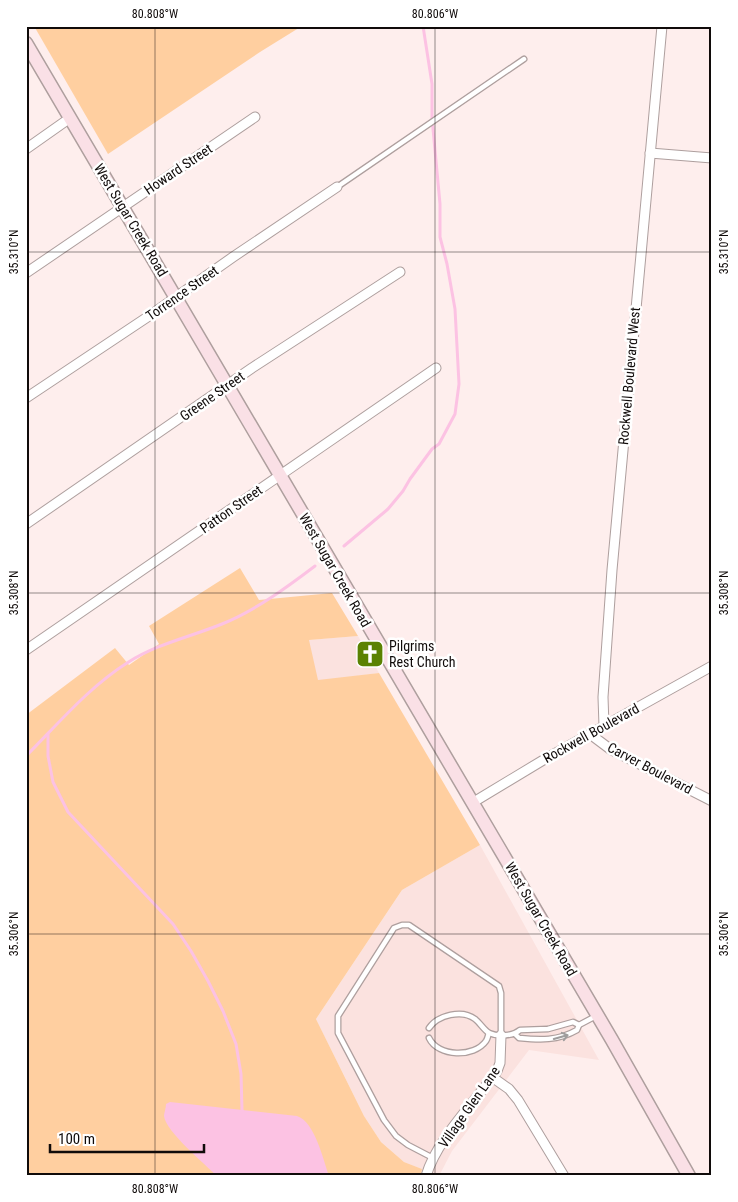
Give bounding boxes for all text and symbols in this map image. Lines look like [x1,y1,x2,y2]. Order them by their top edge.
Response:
text: 80.808°W [132,7,178,21]
text: 80.806°W [412,7,458,21]
street label: Howard Street [141,140,215,198]
street label: West Sugar Creek Road [91,161,171,279]
text: 35.310°N [7,230,21,274]
text: 35.310°N [717,230,731,274]
street label: Torrence Street [143,262,221,324]
street label: Rockwell Boulevard West [615,307,643,445]
street label: Greene Street [177,368,247,424]
street label: Patton Street [197,482,265,536]
street label: West Sugar Creek Road [296,510,374,630]
text: 35.308°N [7,571,21,615]
text: 35.308°N [717,571,731,615]
place label: Pilgrims Rest Church [389,638,456,670]
church icon: Pilgrims Rest Church [355,639,385,669]
street label: Rockwell Boulevard [540,700,642,766]
street label: Carver Boulevard [605,739,695,797]
street label: West Sugar Creek Road [502,859,580,979]
text: 35.306°N [7,912,21,956]
text: 35.306°N [717,912,731,956]
one-way arrow [553,1031,569,1041]
street label: Village Glen Lane [435,1063,503,1151]
scale bar [50,1122,204,1154]
text: 100 m [58,1130,95,1148]
text: 80.808°W [132,1182,178,1196]
text: 80.806°W [412,1182,458,1196]

